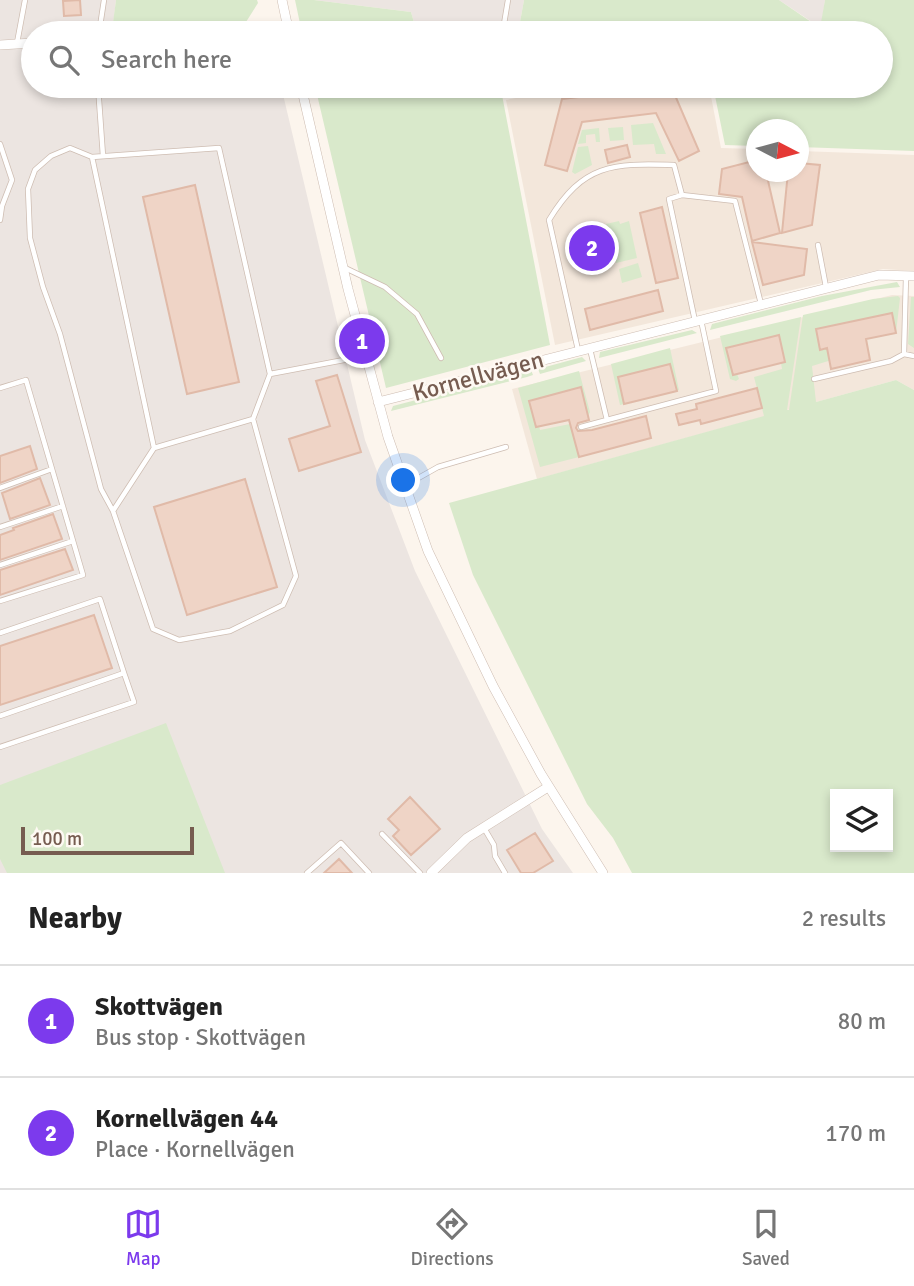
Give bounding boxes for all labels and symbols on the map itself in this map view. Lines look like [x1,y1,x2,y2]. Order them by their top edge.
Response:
north arrow [746,119,809,182]
pin: 2 [569,222,615,274]
pin: 1 [339,315,385,367]
street label: Kornellvägen [409,344,547,408]
your location [386,463,420,497]
scale bar [21,824,194,856]

